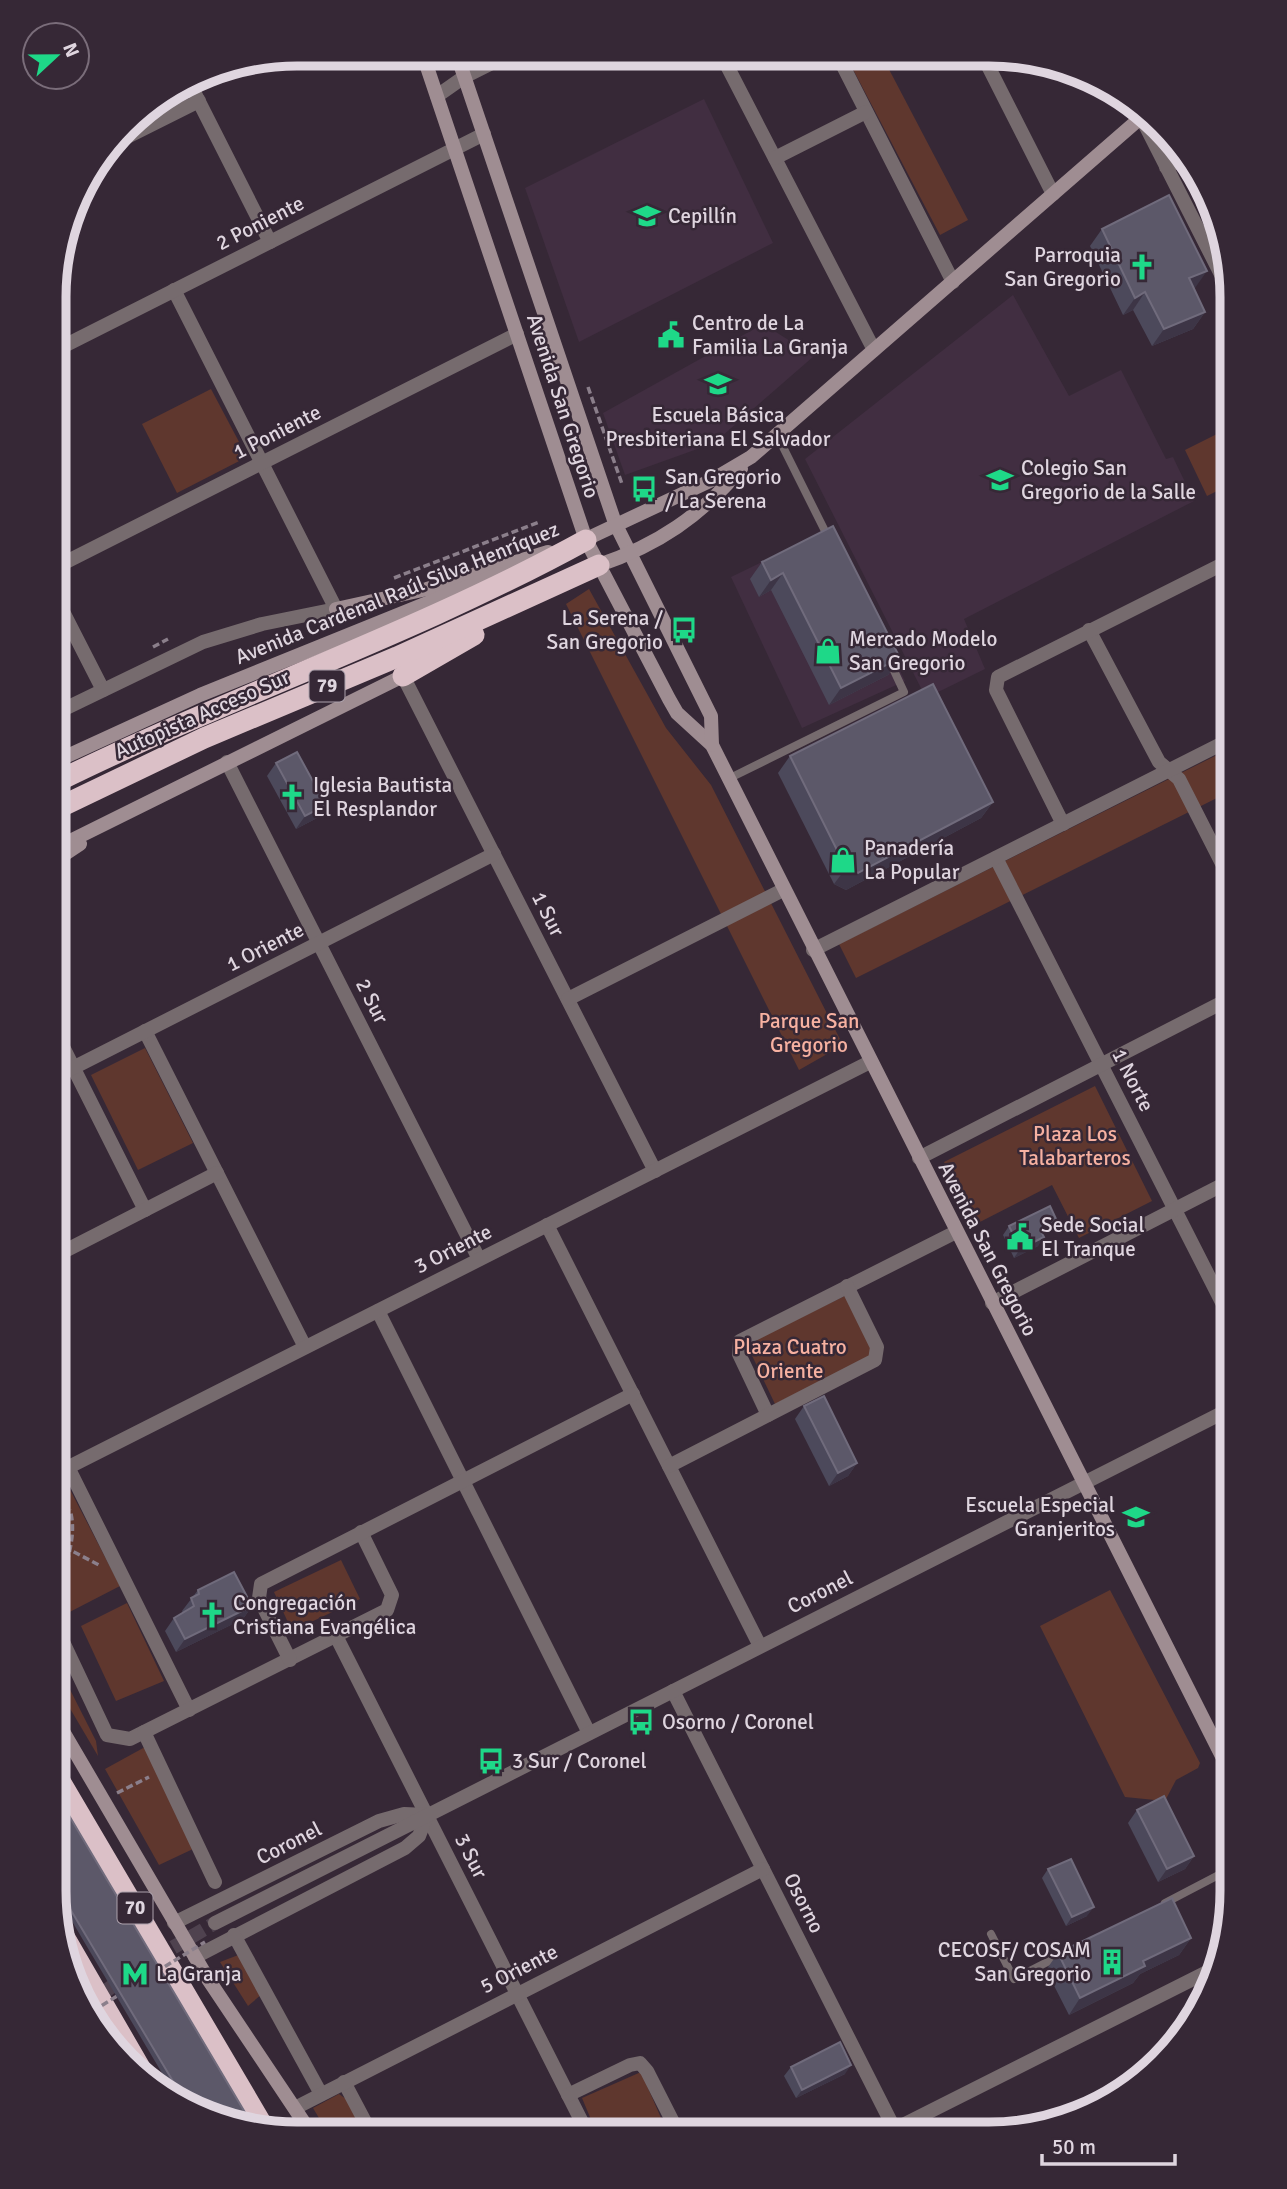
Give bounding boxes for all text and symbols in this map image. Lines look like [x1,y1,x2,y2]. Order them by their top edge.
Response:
north arrow [21,21,91,91]
text: N [57,39,84,61]
street label: 2 Poniente [212,190,308,256]
school or university icon: Cepillín [632,201,662,231]
place label: Cepillín [668,203,737,229]
place label: Parroquia San Gregorio [1005,242,1121,292]
church icon: Parroquia San Gregorio [1127,252,1157,282]
place label: Centro de La Familia La Granja [692,310,848,360]
street label: Avenida San Gregorio [521,311,605,501]
public building icon: Centro de La Familia La Granja [656,320,686,350]
school or university icon: Escuela Básica Presbiteriana El Salvador [703,369,733,399]
street label: 1 Poniente [229,399,325,465]
place label: Escuela Básica Presbiteriana El Salvador [606,402,831,452]
place label: Colegio San Gregorio de la Salle [1021,455,1196,505]
place label: San Gregorio / La Serena [665,464,781,514]
school or university icon: Colegio San Gregorio de la Salle [985,465,1015,495]
bus stop icon: San Gregorio / La Serena [629,474,659,504]
street label: Avenida Cardenal Raúl Silva Henríquez [231,516,563,670]
place label: La Serena / San Gregorio [547,605,663,655]
bus stop icon: La Serena / San Gregorio [669,615,699,645]
place label: Mercado Modelo San Gregorio [849,626,997,676]
shop icon: Mercado Modelo San Gregorio [813,636,843,666]
street label: Autopista Acceso Sur [110,664,294,764]
road number: 79 [310,670,344,702]
place label: Iglesia Bautista El Resplandor [313,772,452,822]
church icon: Iglesia Bautista El Resplandor [277,782,307,812]
place label: Panadería La Popular [864,835,960,885]
shop icon: Panadería La Popular [828,845,858,875]
street label: 1 Sur [526,887,570,941]
street label: 1 Oriente [222,917,308,977]
street label: 2 Sur [350,974,394,1028]
park label: Parque San Gregorio [758,1008,860,1058]
street label: 1 Norte [1106,1044,1160,1116]
park label: Plaza Los Talabarteros [1019,1121,1131,1171]
street label: Avenida San Gregorio [933,1157,1043,1341]
place label: Sede Social El Tranque [1041,1212,1145,1262]
street label: 3 Oriente [410,1219,496,1279]
public building icon: Sede Social El Tranque [1005,1222,1035,1252]
park label: Plaza Cuatro Oriente [733,1334,847,1384]
place label: Escuela Especial Granjeritos [965,1492,1115,1542]
school or university icon: Escuela Especial Granjeritos [1121,1502,1151,1532]
street label: Coronel [783,1565,857,1619]
place label: Congregación Cristiana Evangélica [233,1590,416,1640]
church icon: Congregación Cristiana Evangélica [197,1600,227,1630]
bus stop icon: Osorno / Coronel [626,1707,656,1737]
place label: Osorno / Coronel [662,1709,814,1735]
bus stop icon: 3 Sur / Coronel [476,1746,506,1776]
place label: 3 Sur / Coronel [512,1748,647,1774]
street label: Coronel [252,1816,326,1870]
street label: 3 Sur [449,1829,493,1883]
street label: Osorno [778,1869,830,1937]
road number: 70 [118,1892,152,1924]
place label: CECOSF/ COSAM San Gregorio [938,1937,1091,1987]
street label: 5 Oriente [476,1939,562,1999]
building icon: CECOSF/ COSAM San Gregorio [1097,1947,1127,1977]
metro station icon: La Granja [120,1959,150,1989]
place label: La Granja [156,1961,242,1987]
scale bar [1042,2122,1175,2166]
text: 50 m [1052,2134,1096,2160]

